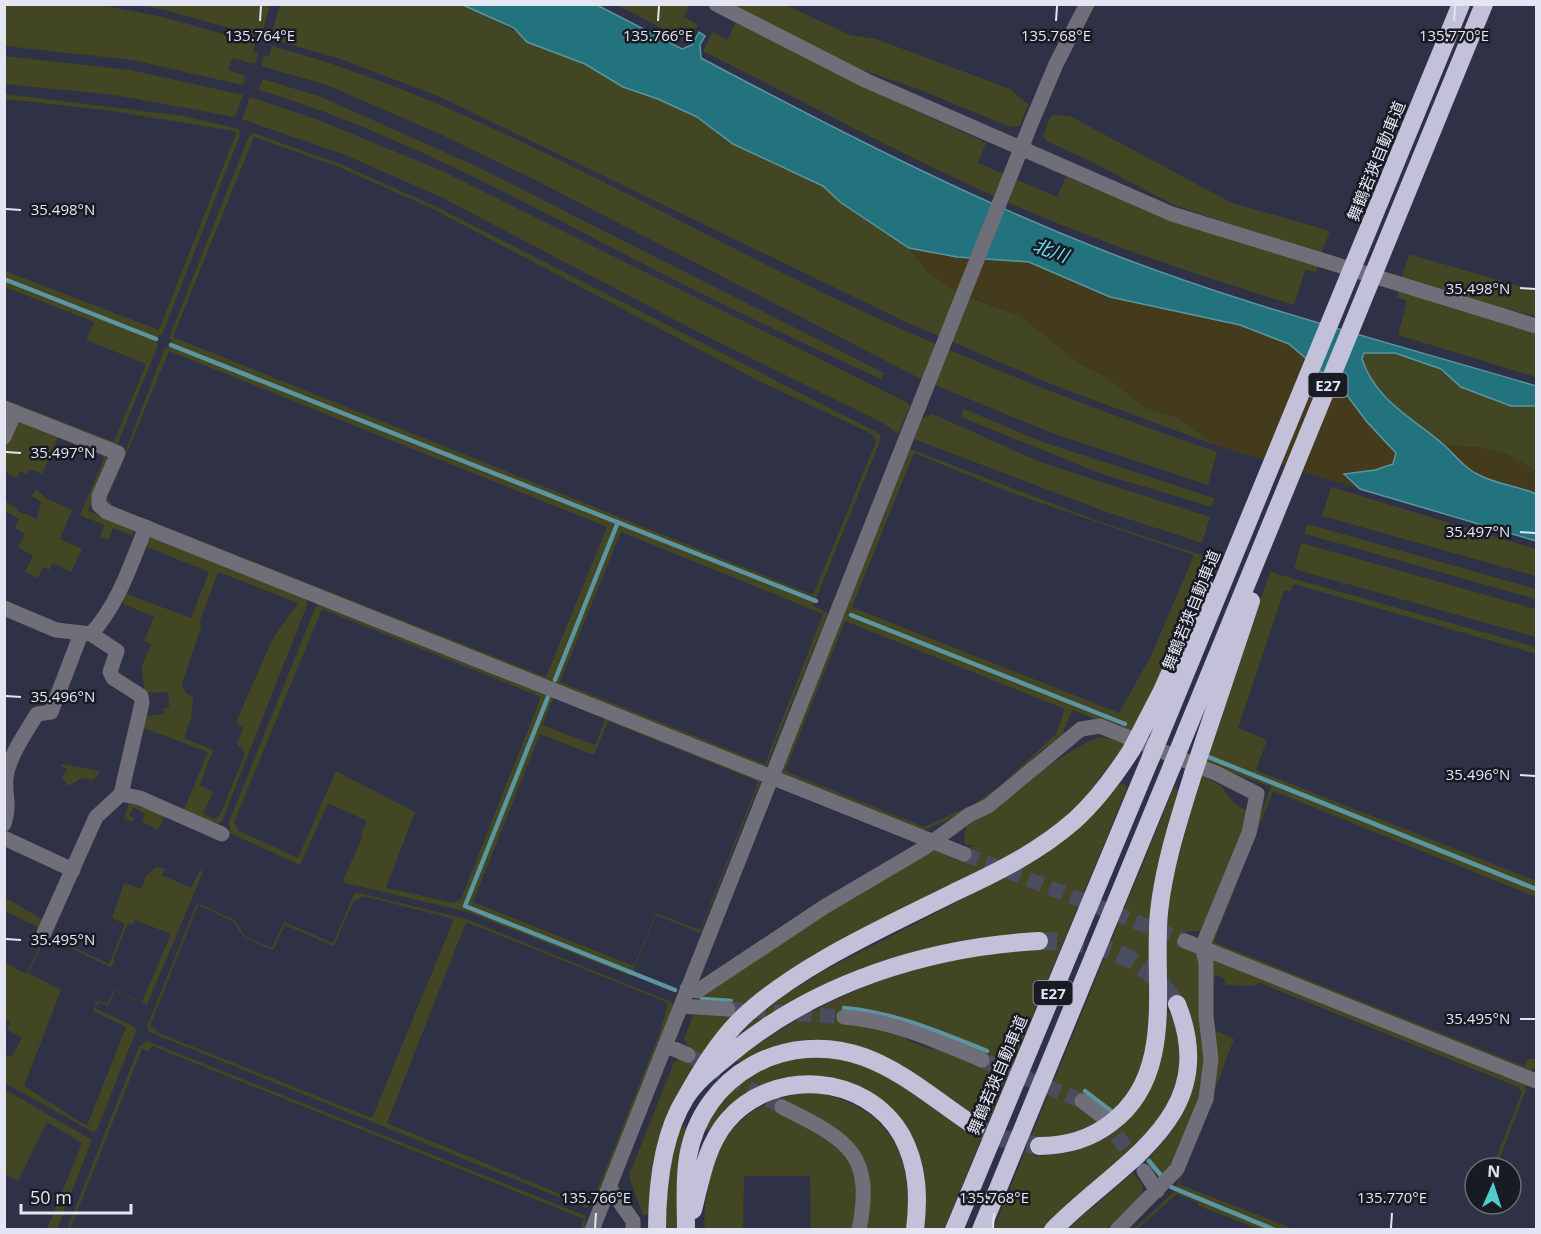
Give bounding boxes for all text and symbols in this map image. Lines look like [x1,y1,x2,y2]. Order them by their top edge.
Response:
text: 135.764°E [225,25,295,45]
text: 135.766°E [623,25,693,45]
text: 135.768°E [1021,25,1091,45]
text: 135.770°E [1419,25,1489,45]
street label: 舞鶴若狭自動車道 [1342,98,1410,224]
text: 35.498°N [31,199,95,219]
water label: 北川 [1030,233,1074,268]
text: 35.498°N [1446,278,1510,298]
road number: E27 [1308,373,1348,397]
text: 35.497°N [31,442,95,462]
text: 35.497°N [1446,521,1510,541]
street label: 舞鶴若狭自動車道 [1157,547,1225,673]
text: 35.496°N [31,686,95,706]
text: 35.496°N [1446,764,1510,784]
text: 35.495°N [31,929,95,949]
road number: E27 [1034,981,1072,1005]
text: 35.495°N [1446,1008,1510,1028]
street label: 舞鶴若狭自動車道 [962,1012,1032,1138]
north arrow [1463,1156,1523,1216]
text: N [1487,1160,1501,1182]
scale bar [21,1177,130,1215]
text: 50 m [30,1185,72,1209]
text: 135.766°E [561,1187,631,1207]
text: 135.768°E [959,1187,1029,1207]
text: 135.770°E [1357,1187,1427,1207]

